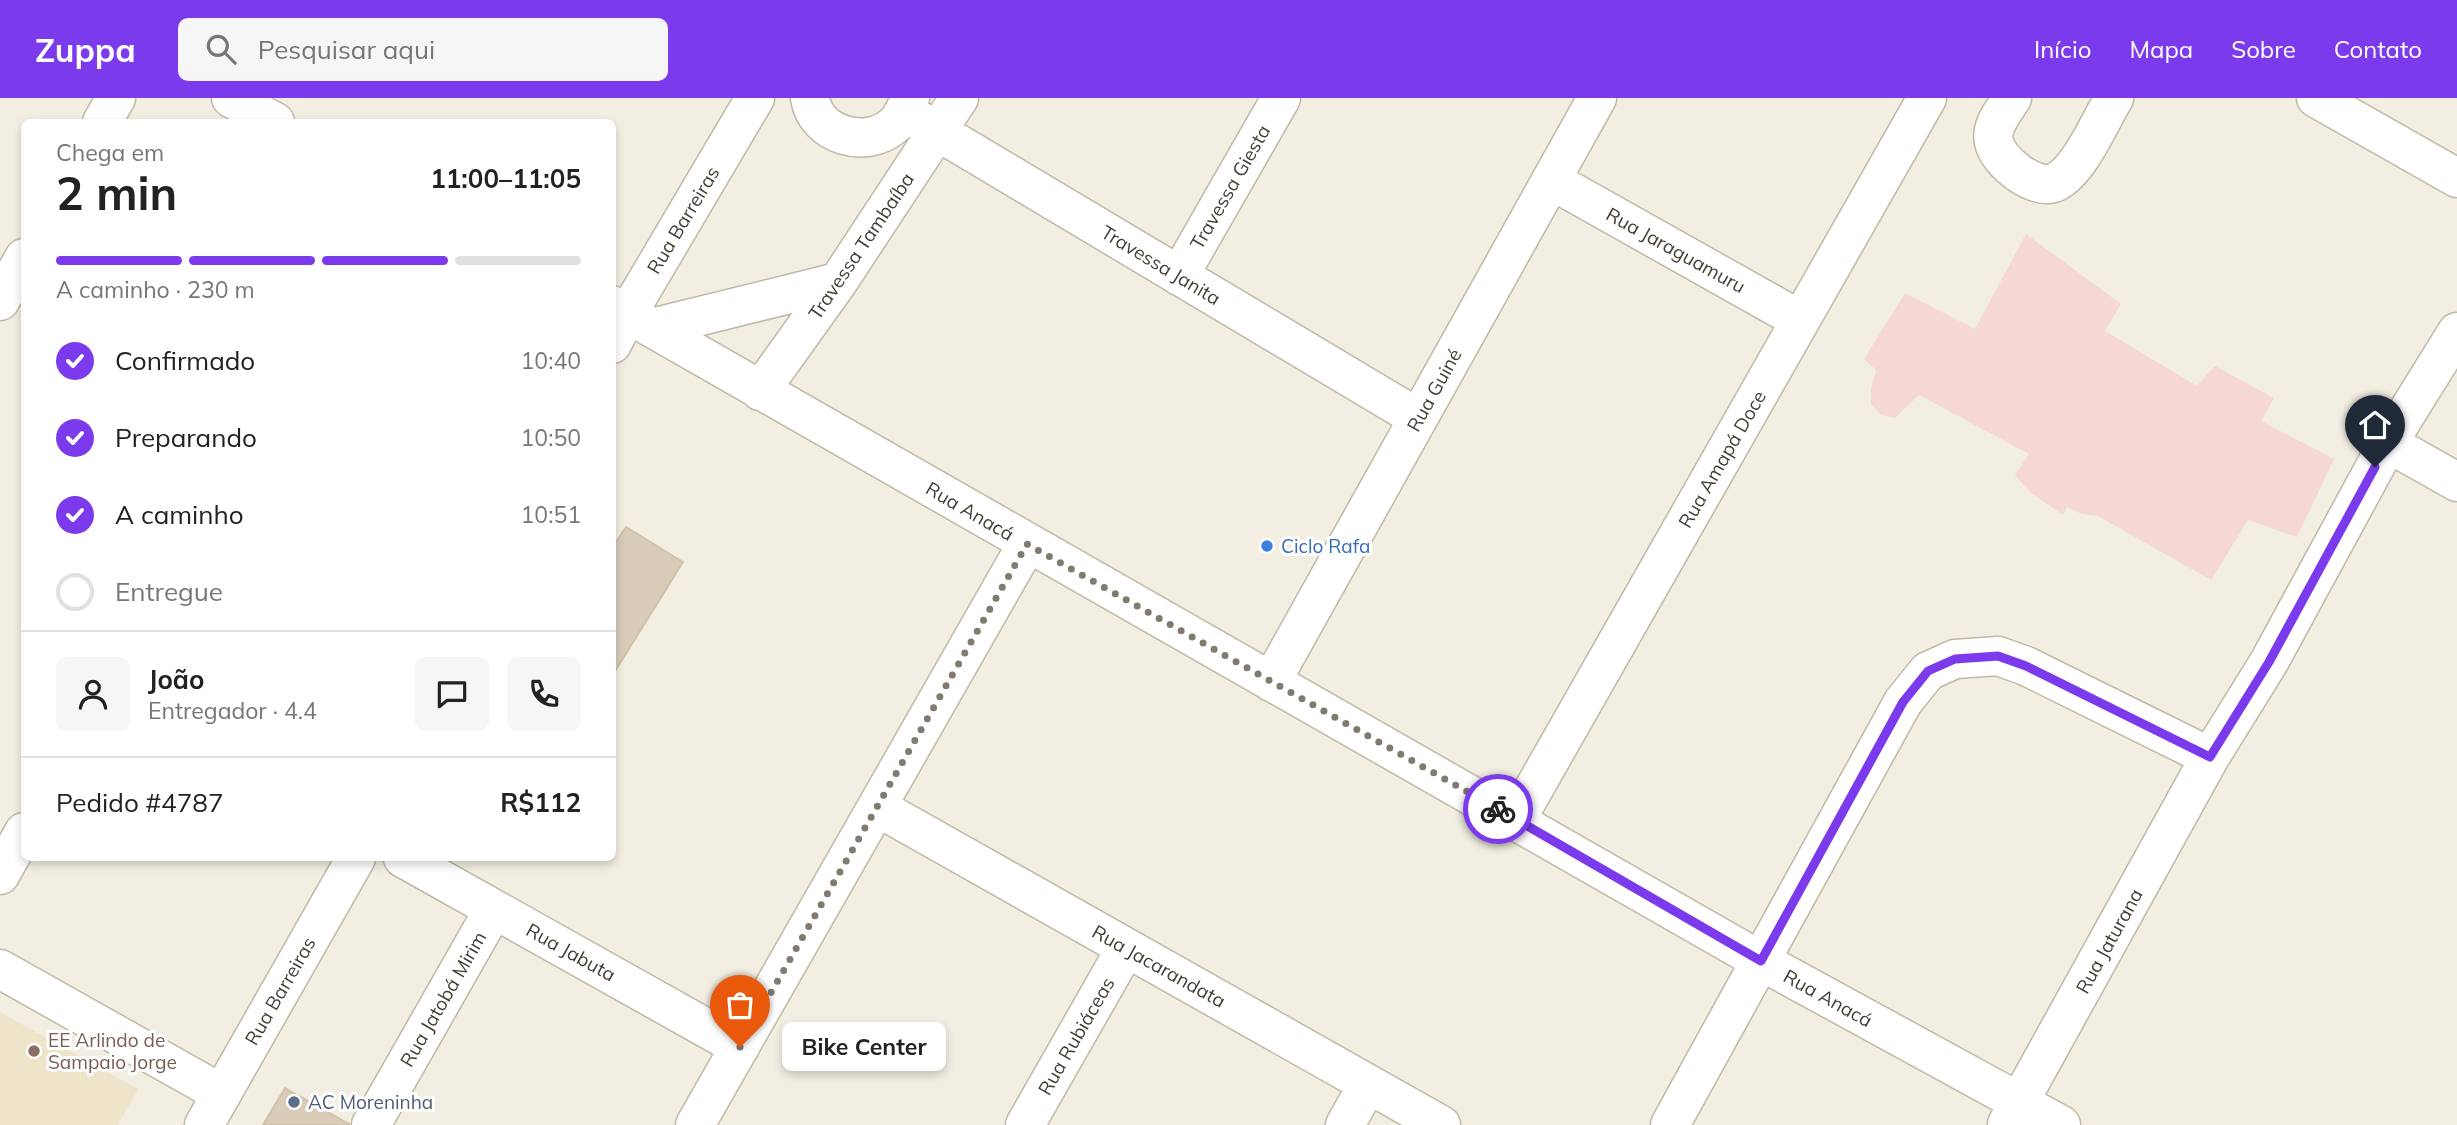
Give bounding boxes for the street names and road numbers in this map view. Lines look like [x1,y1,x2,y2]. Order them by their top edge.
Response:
street label: Travessa Giesta [1185,120,1275,254]
street label: Rua Barreiras [642,162,724,278]
street label: Travessa Tambaíba [803,168,919,324]
street label: Rua Jaraguamuru [1602,202,1750,298]
street label: Travessa Janita [1097,220,1225,310]
street label: Rua Guiné [1401,344,1467,436]
street label: Rua Amapá Doce [1673,386,1771,532]
street label: Rua Anacá [922,476,1018,546]
street label: Rua Jaturana [2070,884,2148,998]
street label: Rua Jabuta [522,918,620,986]
street label: Rua Jacarandata [1088,919,1230,1013]
street label: Rua Jatobá Mirim [395,927,491,1071]
street label: Rua Barreiras [239,933,321,1049]
street label: Rua Anacá [1779,964,1877,1032]
street label: Rua Rubiáceas [1033,973,1119,1099]

